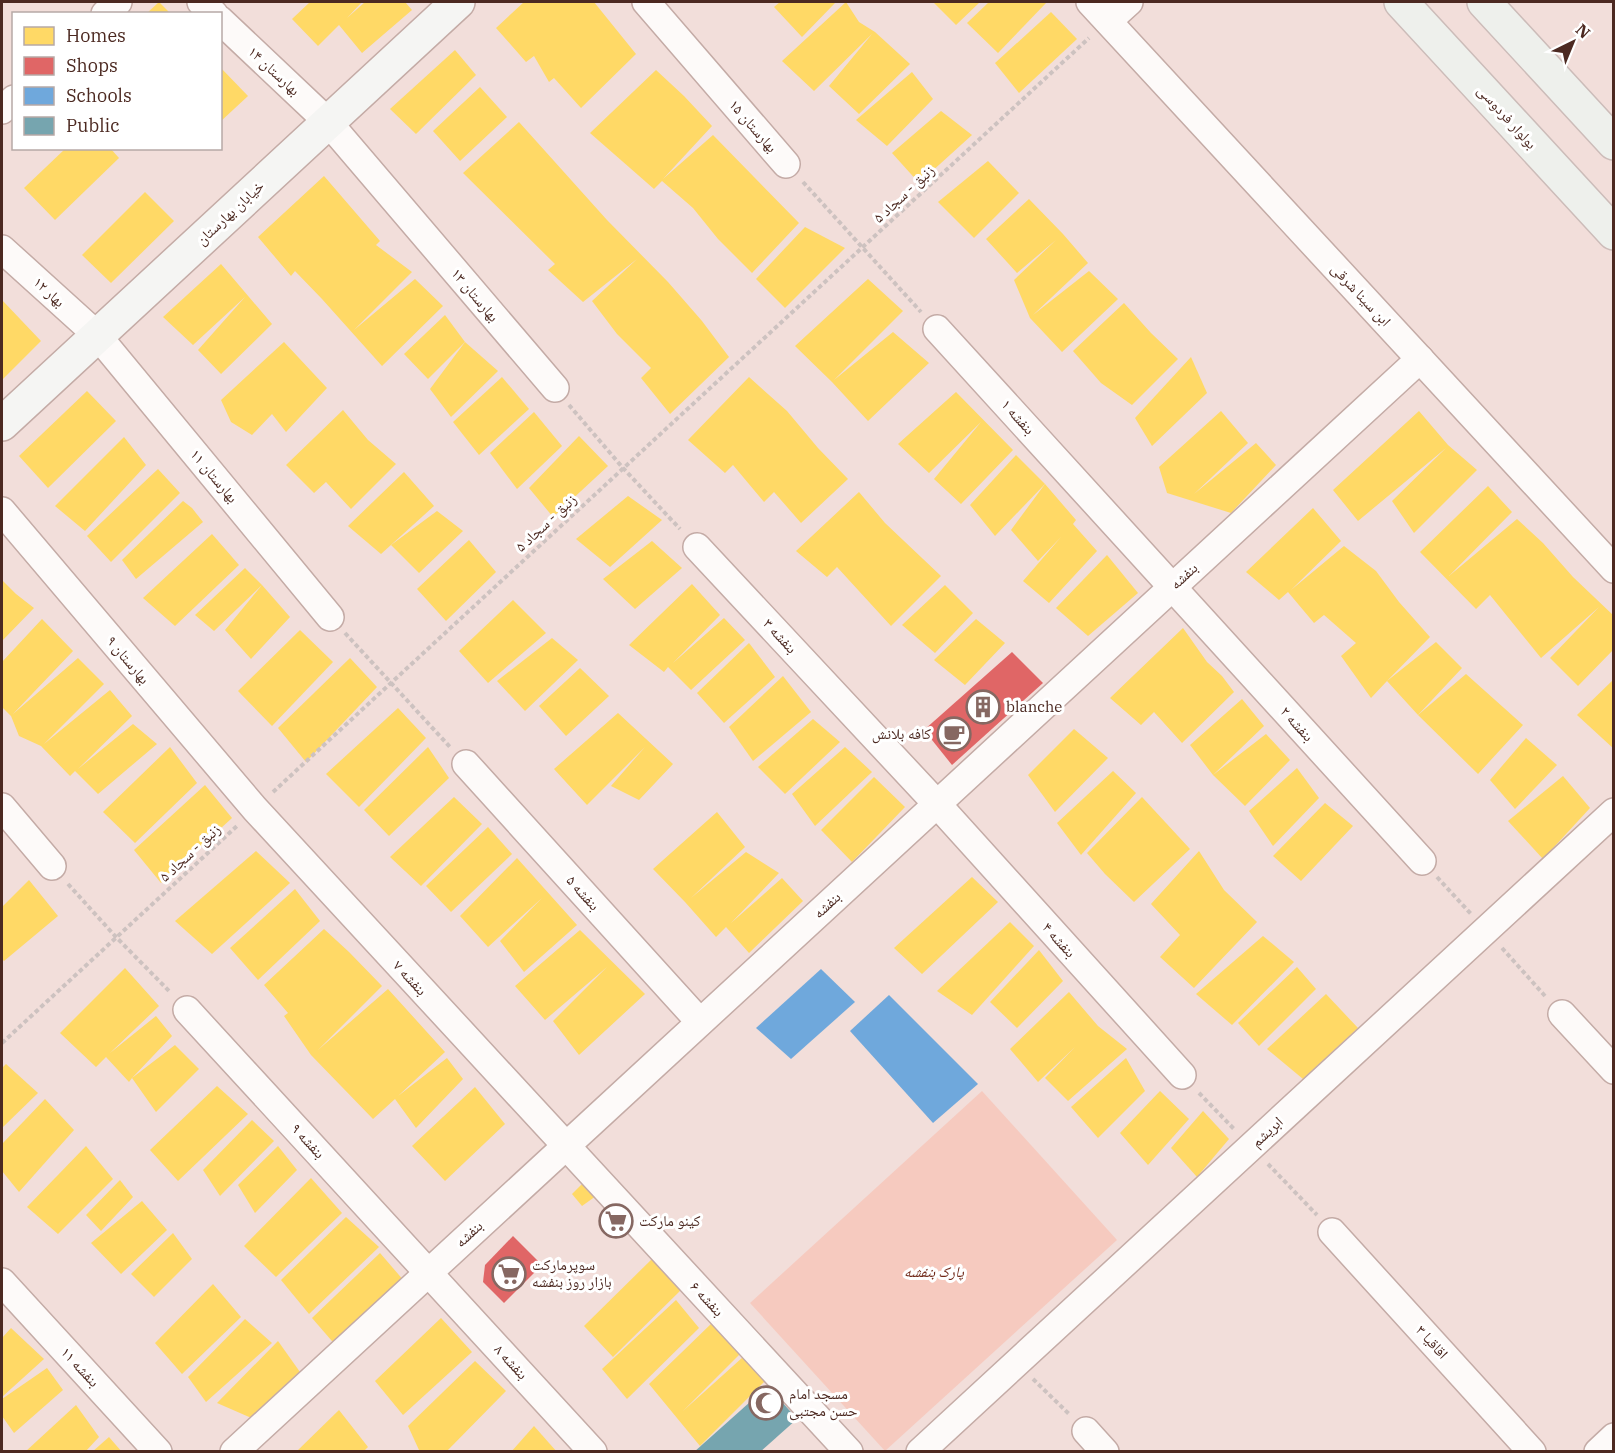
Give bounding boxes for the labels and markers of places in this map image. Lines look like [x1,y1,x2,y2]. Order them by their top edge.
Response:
building icon: blanche [965,689,1001,725]
place label: blanche [1006,697,1062,716]
cafe icon: کافه بلانش [936,716,972,752]
place label: کافه بلانش [872,724,931,744]
supermarket icon: کینو مارکت [598,1203,634,1239]
place label: کینو مارکت [639,1211,700,1230]
place label: سوپرمارکت بازار روز بنفشه [532,1255,612,1291]
supermarket icon: سوپرمارکت بازار روز بنفشه [491,1256,527,1292]
place label: مسجد امام حسن مجتبی [789,1384,858,1421]
mosque icon: مسجد امام حسن مجتبی [748,1385,784,1421]

